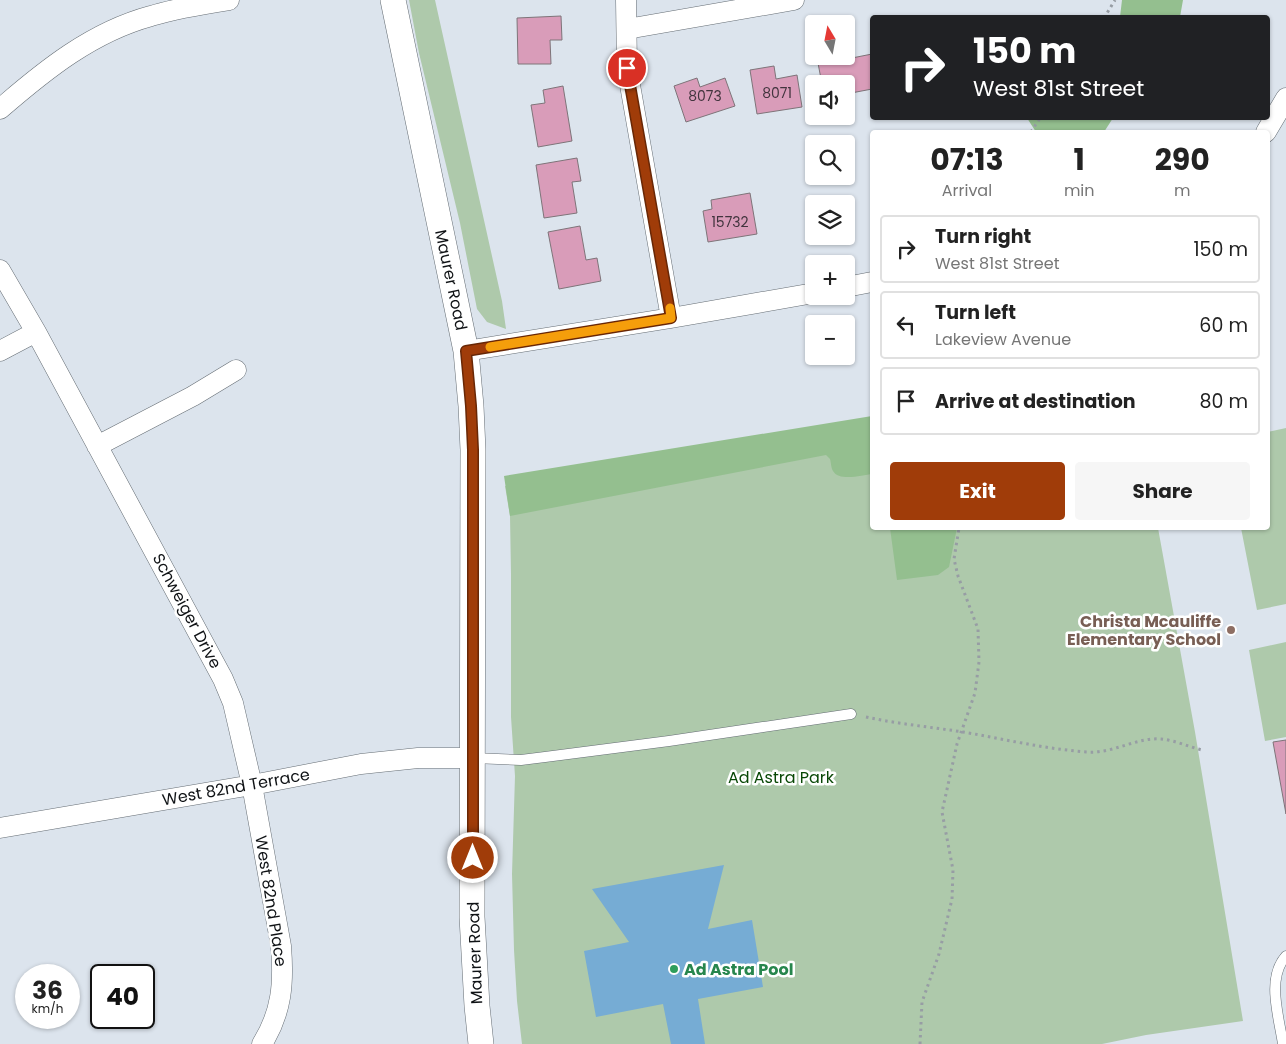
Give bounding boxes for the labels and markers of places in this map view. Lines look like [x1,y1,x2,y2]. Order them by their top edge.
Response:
pin [606,47,648,89]
place label: Christa Mcauliffe Elementary School [1067,610,1221,651]
marker: Christa Mcauliffe Elementary School [1225,624,1237,636]
place label: Ad Astra Pool [684,958,793,981]
marker: Ad Astra Pool [668,963,680,975]

